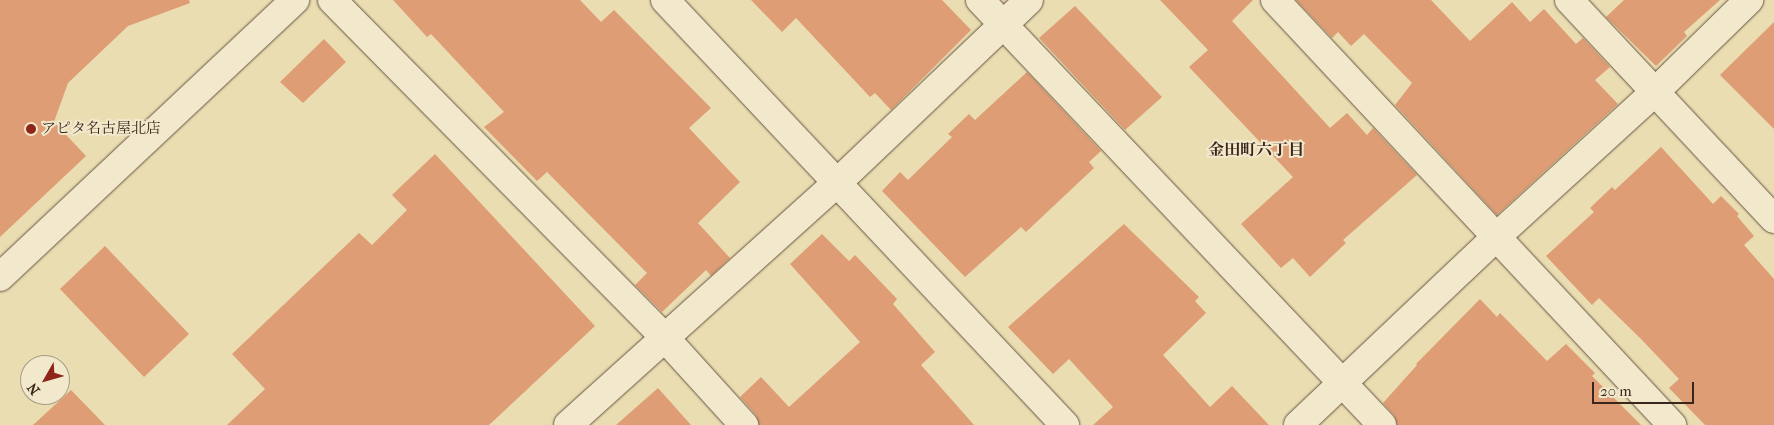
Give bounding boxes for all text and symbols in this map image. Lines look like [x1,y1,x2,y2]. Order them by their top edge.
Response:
place label: アピタ名古屋北店 [41,120,161,138]
marker: アピタ名古屋北店 [25,123,37,135]
district label: 金田町六丁目 [1208,140,1304,160]
north arrow [20,355,70,405]
scale bar [1594,372,1696,404]
text: N [24,380,44,398]
text: 20 m [1600,382,1632,400]

